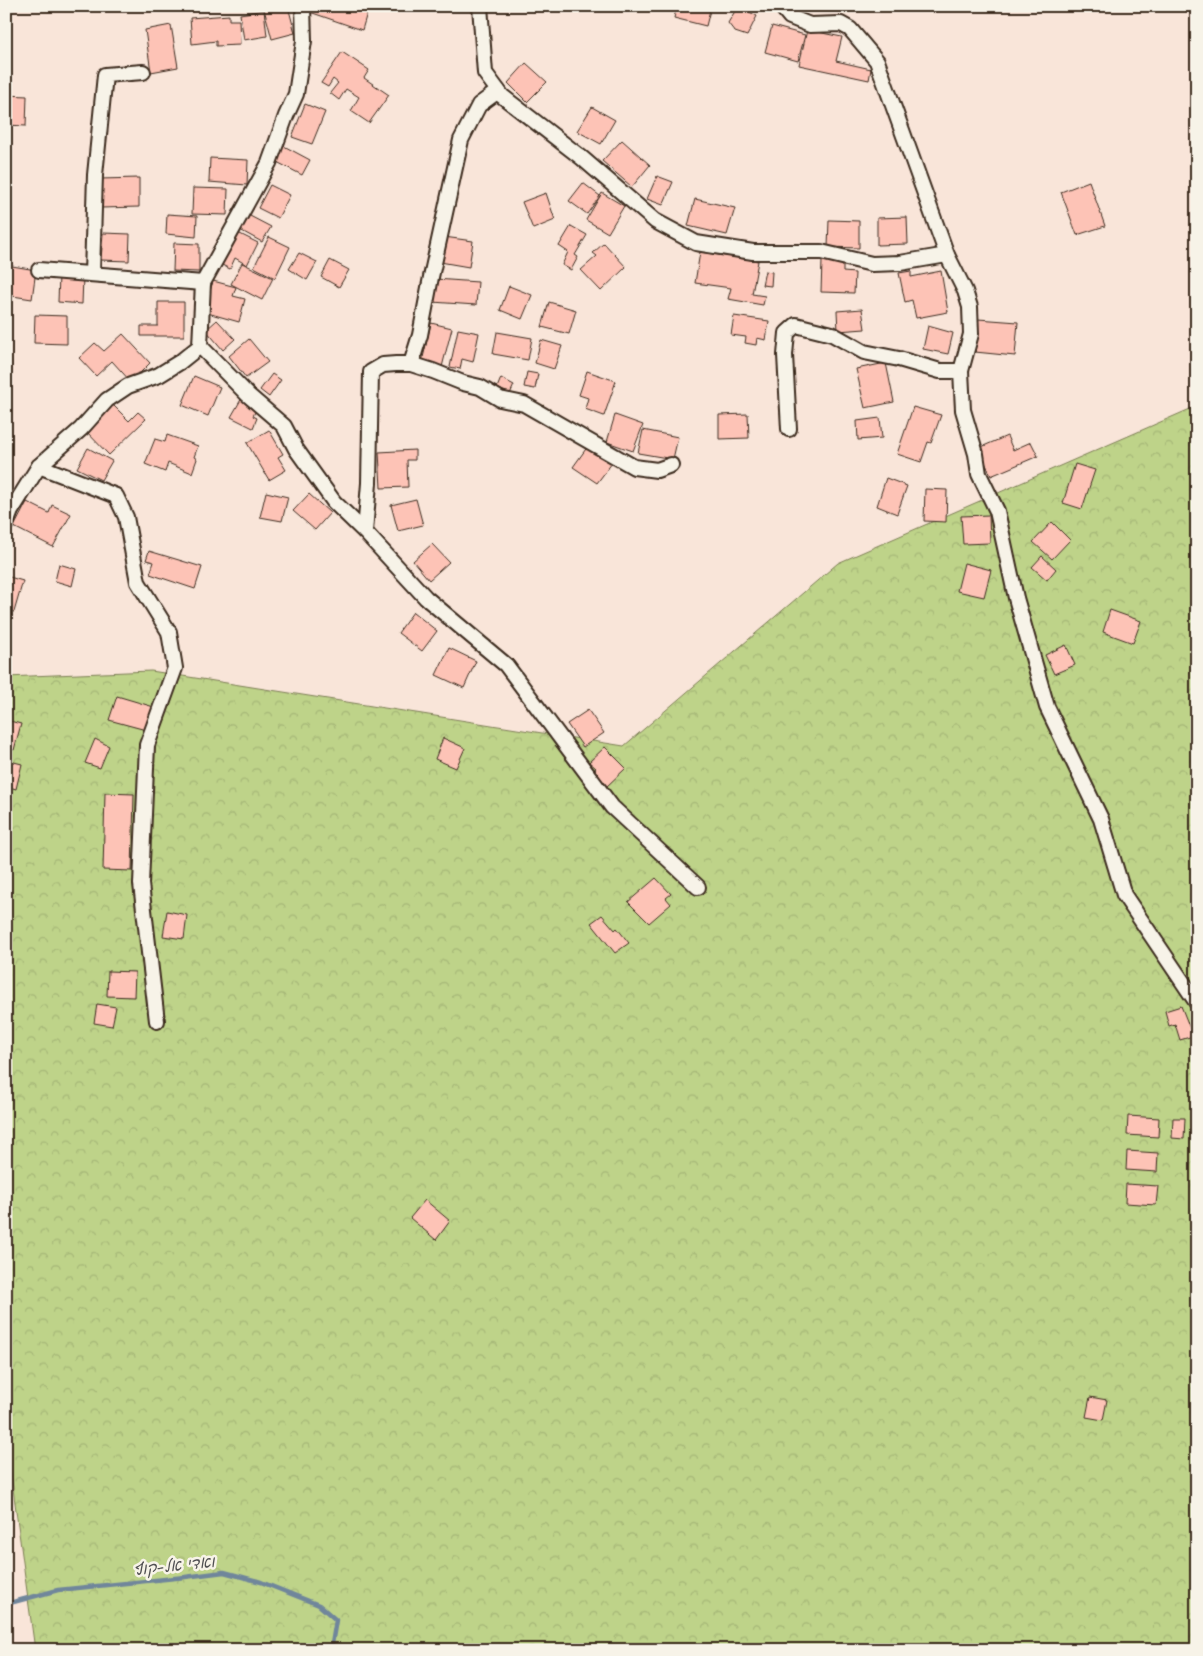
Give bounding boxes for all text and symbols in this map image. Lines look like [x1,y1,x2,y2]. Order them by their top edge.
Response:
water label: ואדי אל-קוף [132,1551,217,1580]

